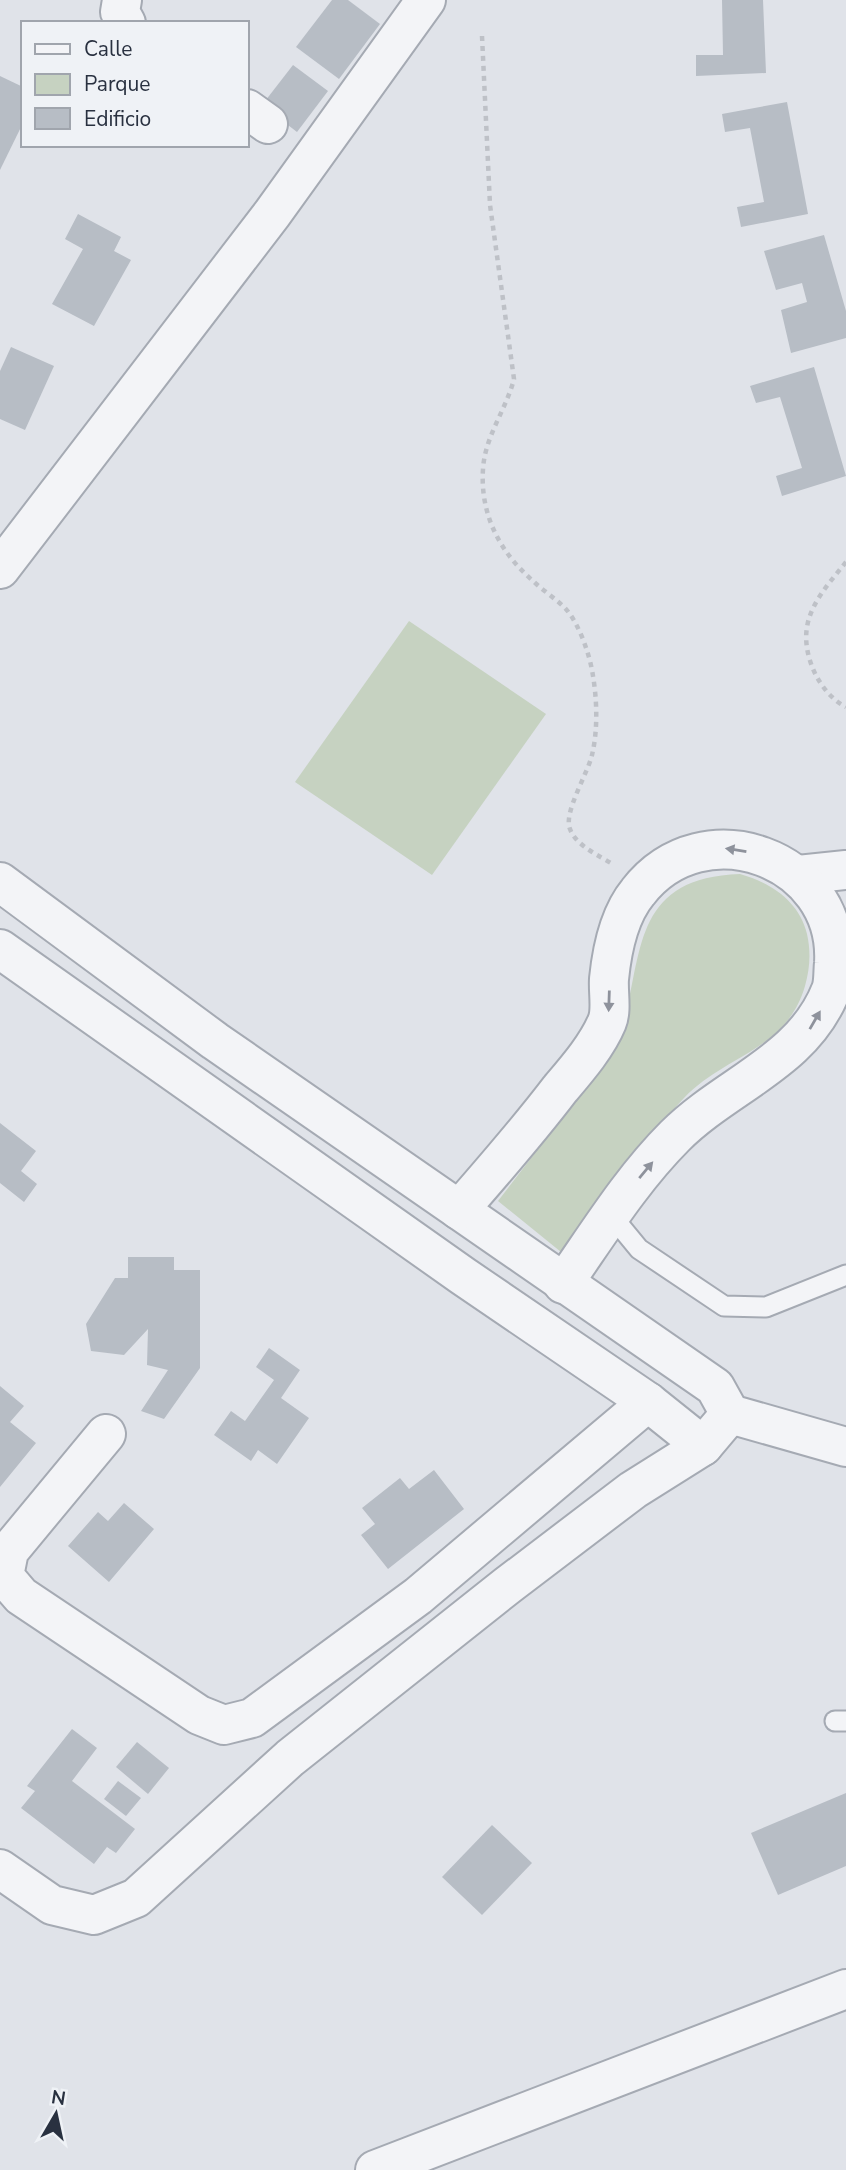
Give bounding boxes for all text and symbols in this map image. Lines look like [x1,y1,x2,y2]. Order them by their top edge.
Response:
legend [21,21,248,147]
text: Calle [84,35,132,63]
text: Parque [84,70,151,98]
text: Edificio [84,105,151,133]
one-way arrow [725,844,747,855]
one-way arrow [603,990,614,1012]
one-way arrow [809,1011,821,1030]
one-way arrow [638,1161,653,1178]
north arrow [21,2079,91,2149]
text: N [49,2084,68,2112]

